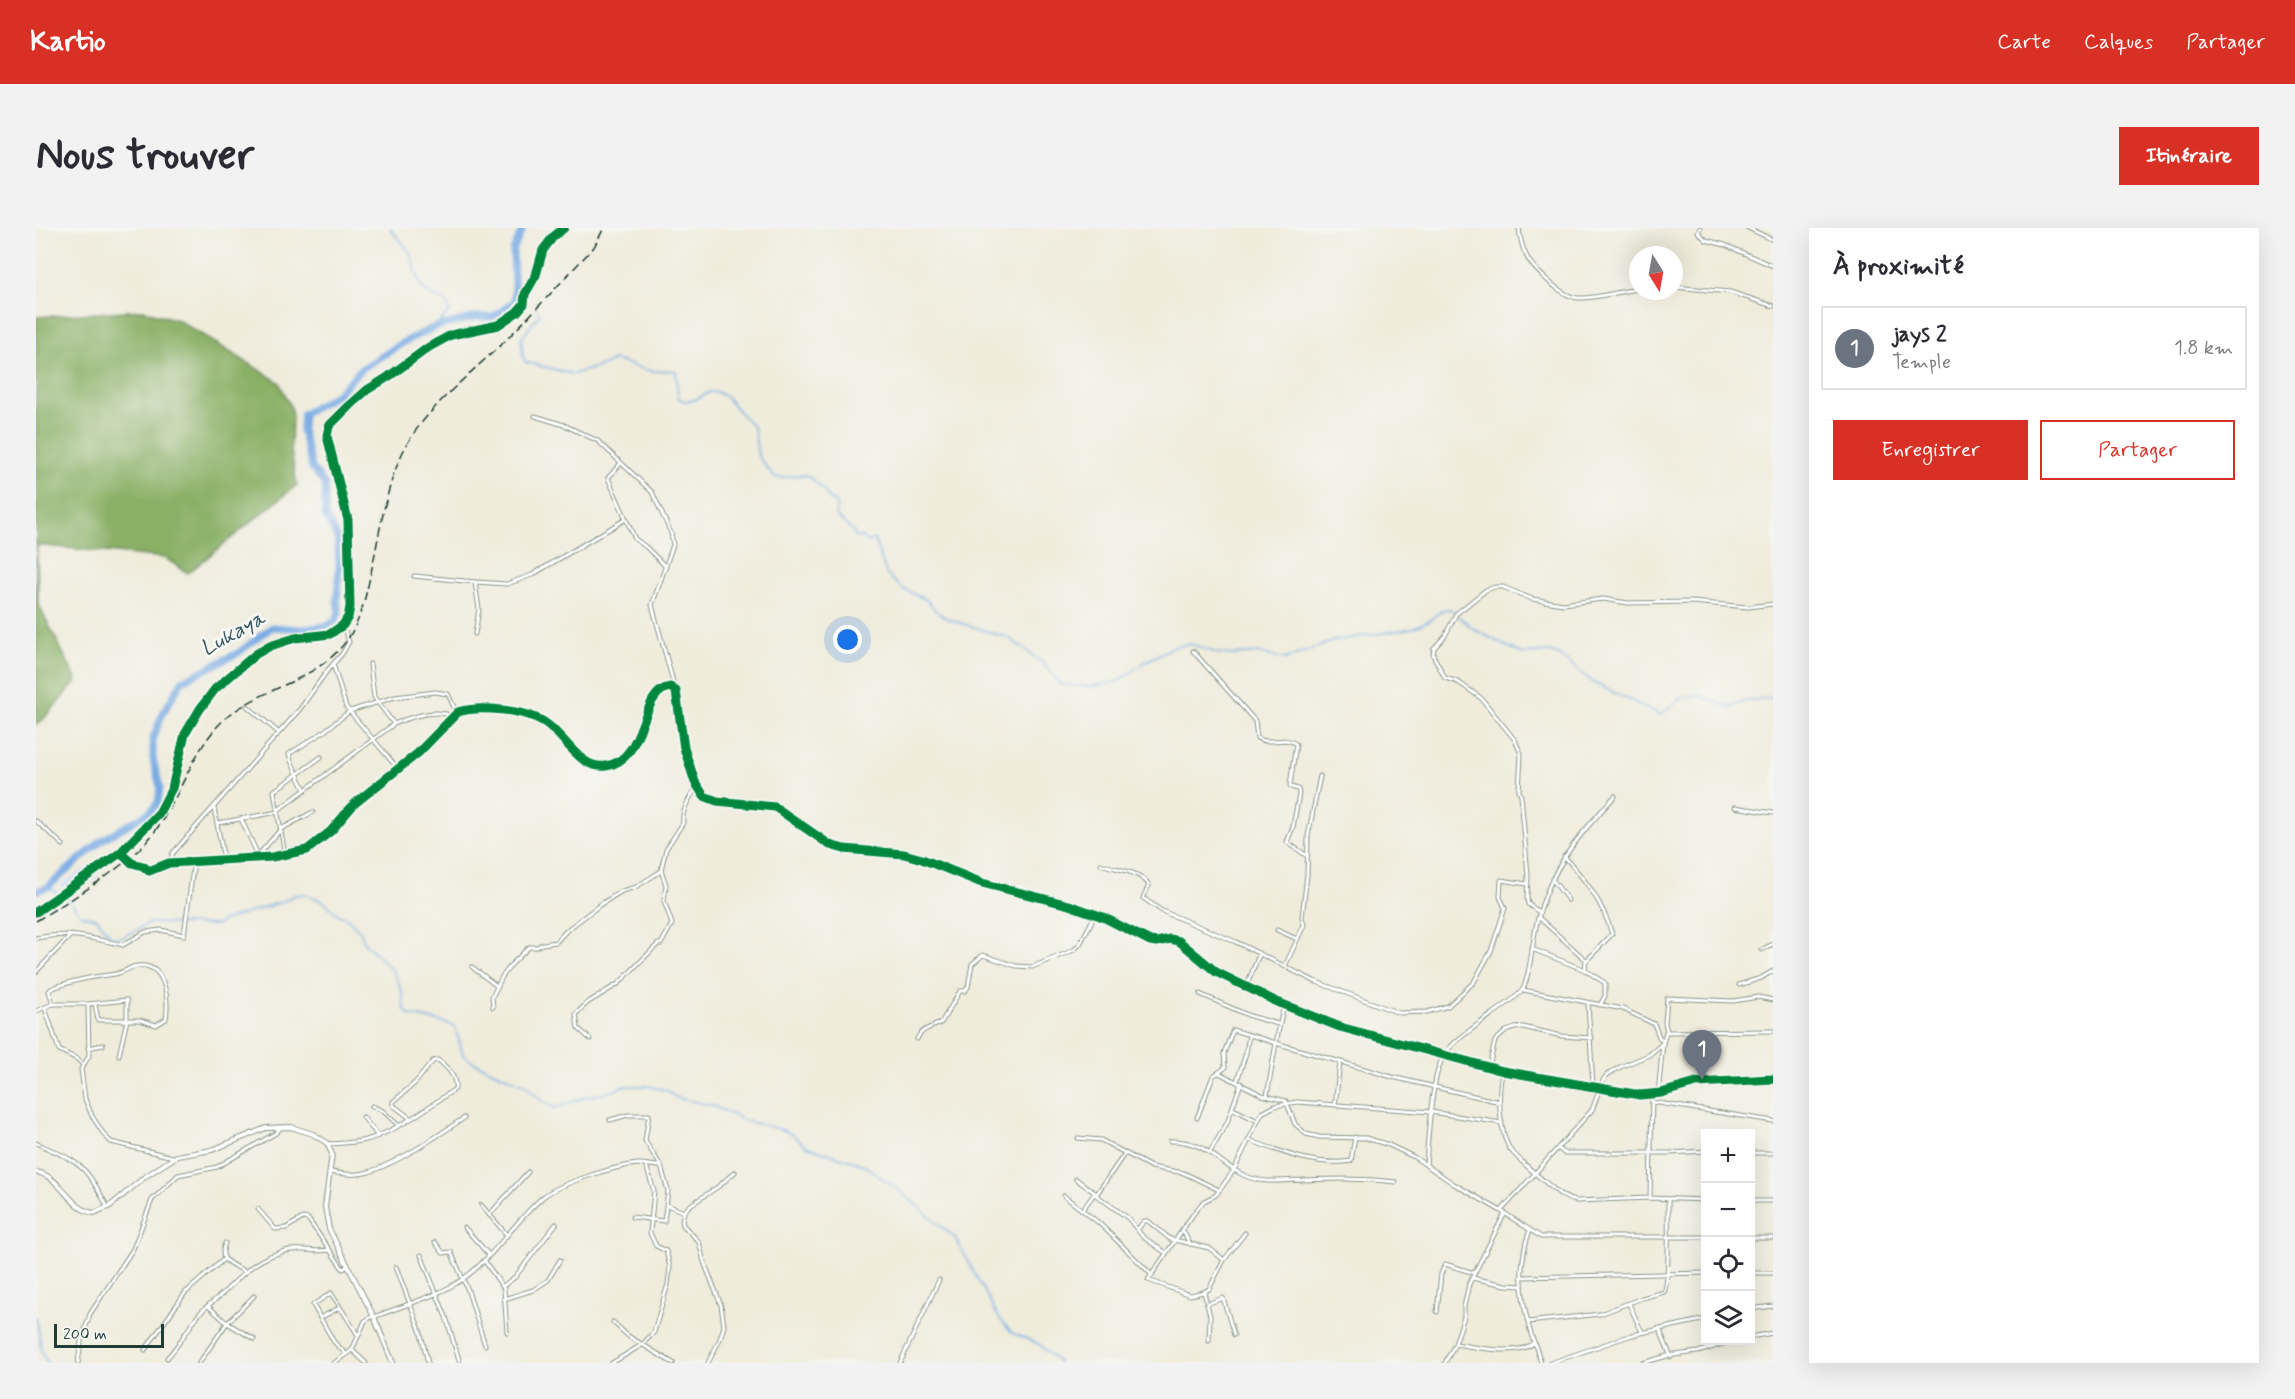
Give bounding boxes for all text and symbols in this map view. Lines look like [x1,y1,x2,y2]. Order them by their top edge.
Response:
text: Kartio [30,24,106,61]
text: Carte [1997,28,2051,56]
text: Calques [2084,28,2153,56]
text: Partager [2186,28,2265,56]
button: Itinéraire [2119,127,2259,185]
text: Nous trouver [36,129,254,184]
north arrow [1629,246,1683,300]
text: À proximité [1833,250,1964,284]
text: jays 2 [1892,321,1947,349]
text: 1 [1850,335,1859,362]
text: 1.8 km [2174,335,2233,362]
text: Temple [1892,349,1951,376]
button: Enregistrer [1833,420,2028,480]
button: Partager [2040,420,2235,480]
water label: Lukaya [196,605,271,663]
your location [833,625,862,654]
pin: 1 [1682,1030,1722,1080]
map controls [1701,1129,1755,1345]
button: + [1701,1129,1755,1183]
button: − [1701,1183,1755,1237]
button: locate [1701,1237,1755,1291]
button: layers [1701,1291,1755,1345]
scale bar [54,1321,164,1348]
text: 200 m [63,1324,107,1345]

